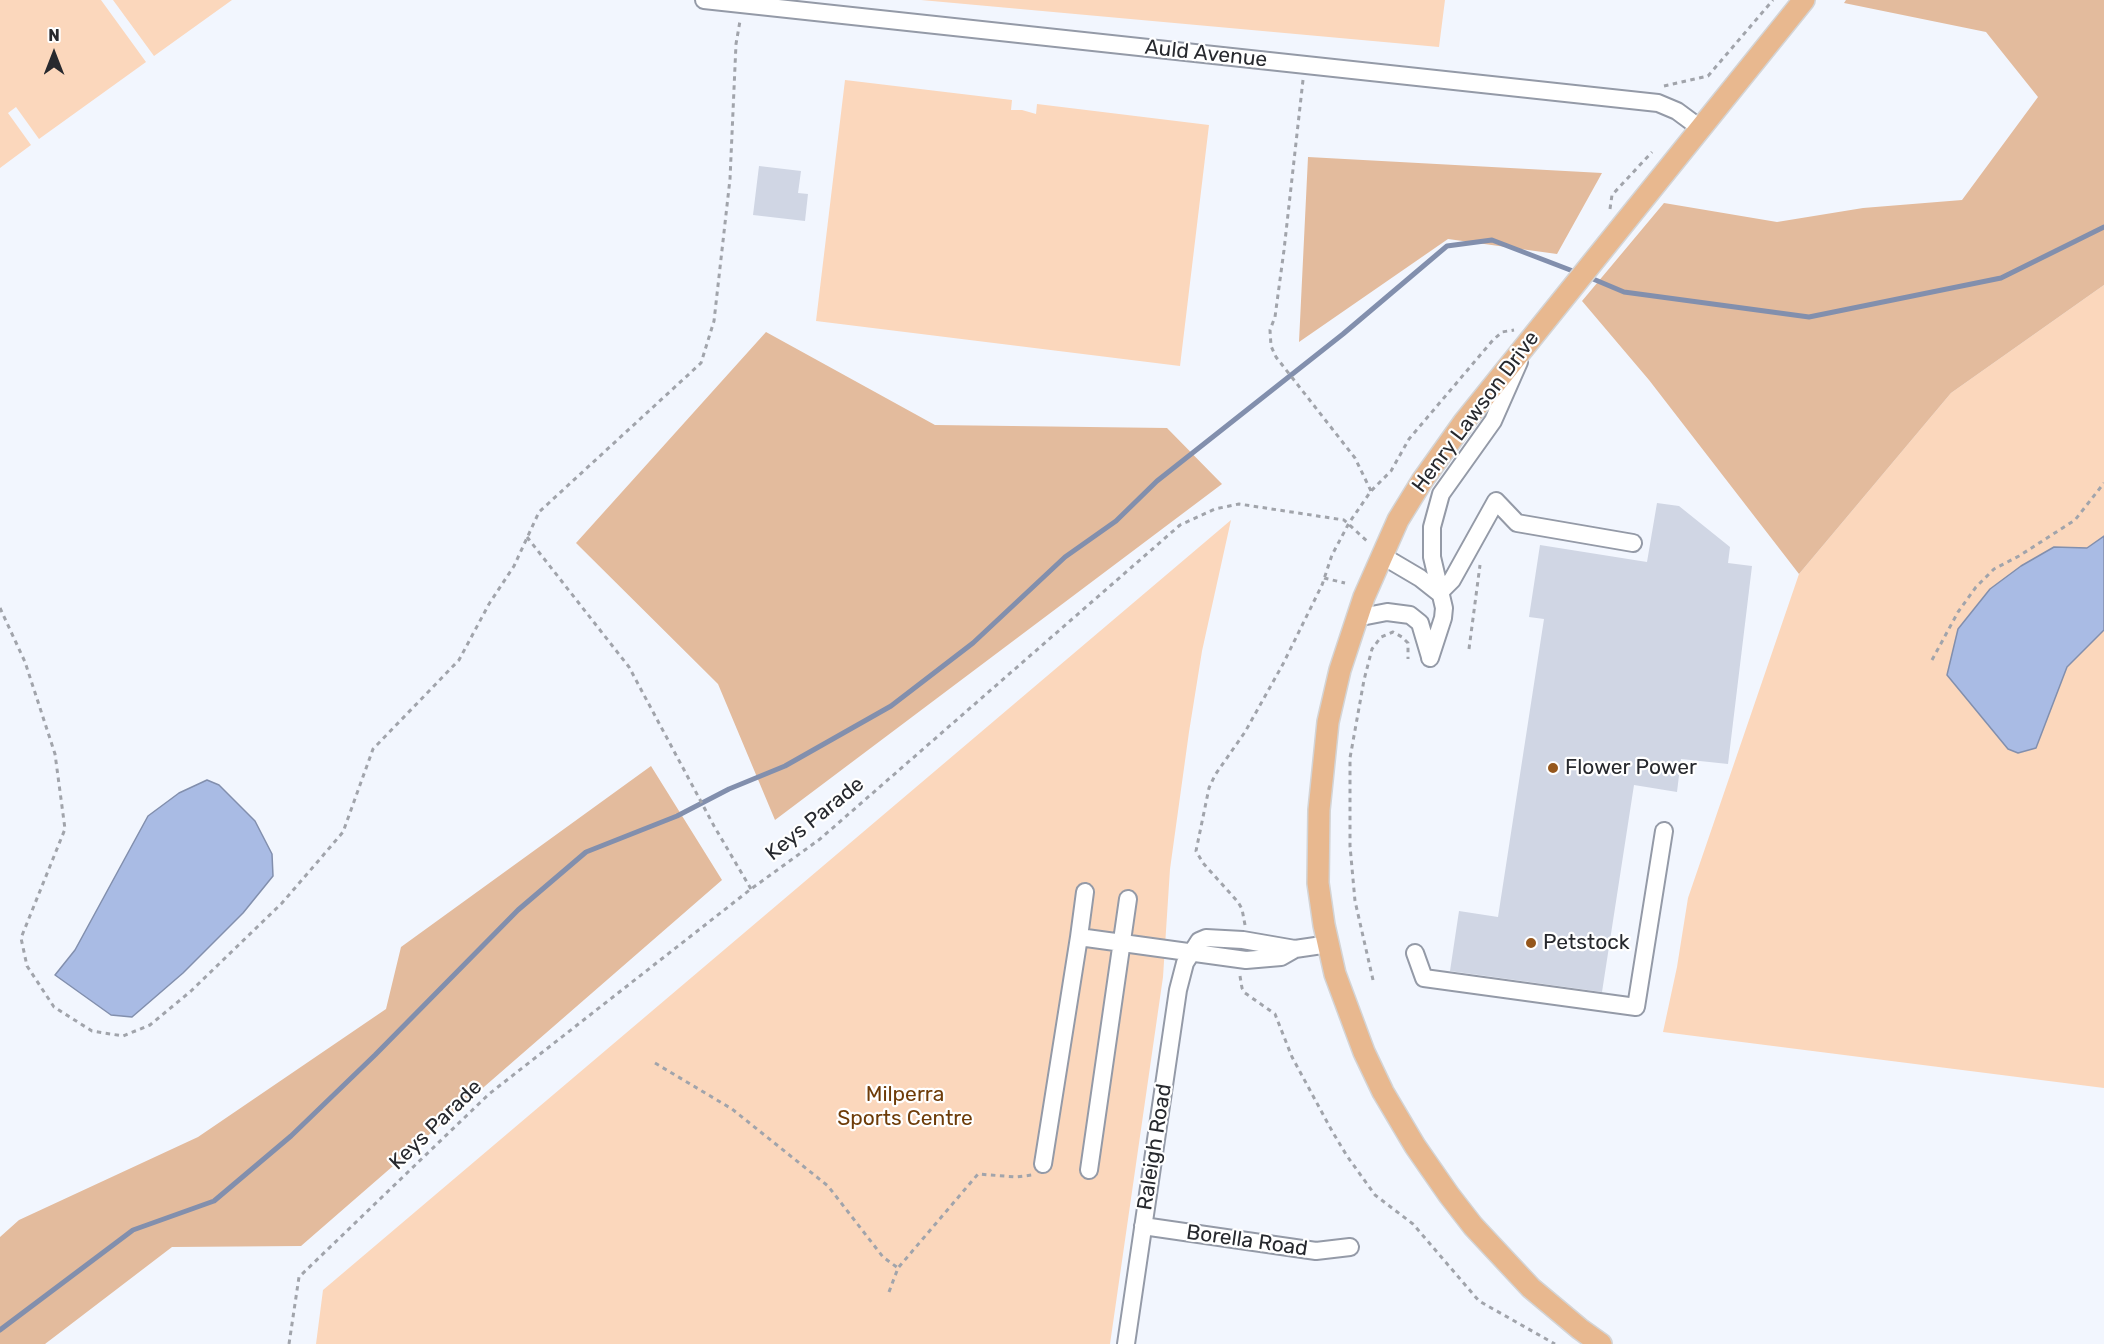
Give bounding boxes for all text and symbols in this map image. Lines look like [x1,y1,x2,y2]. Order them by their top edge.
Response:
north arrow [24,24,84,84]
text: N [48,26,60,45]
street label: Auld Avenue [1144,35,1268,73]
street label: Henry Lawson Drive [1407,326,1545,498]
place label: Flower Power [1565,755,1697,781]
marker: Flower Power [1546,761,1560,775]
street label: Keys Parade [761,772,869,866]
place label: Petstock [1543,930,1630,956]
marker: Petstock [1524,936,1538,950]
street label: Keys Parade [384,1075,488,1175]
park label: Milperra Sports Centre [837,1082,973,1132]
street label: Raleigh Road [1133,1082,1177,1212]
street label: Borella Road [1185,1220,1309,1262]

